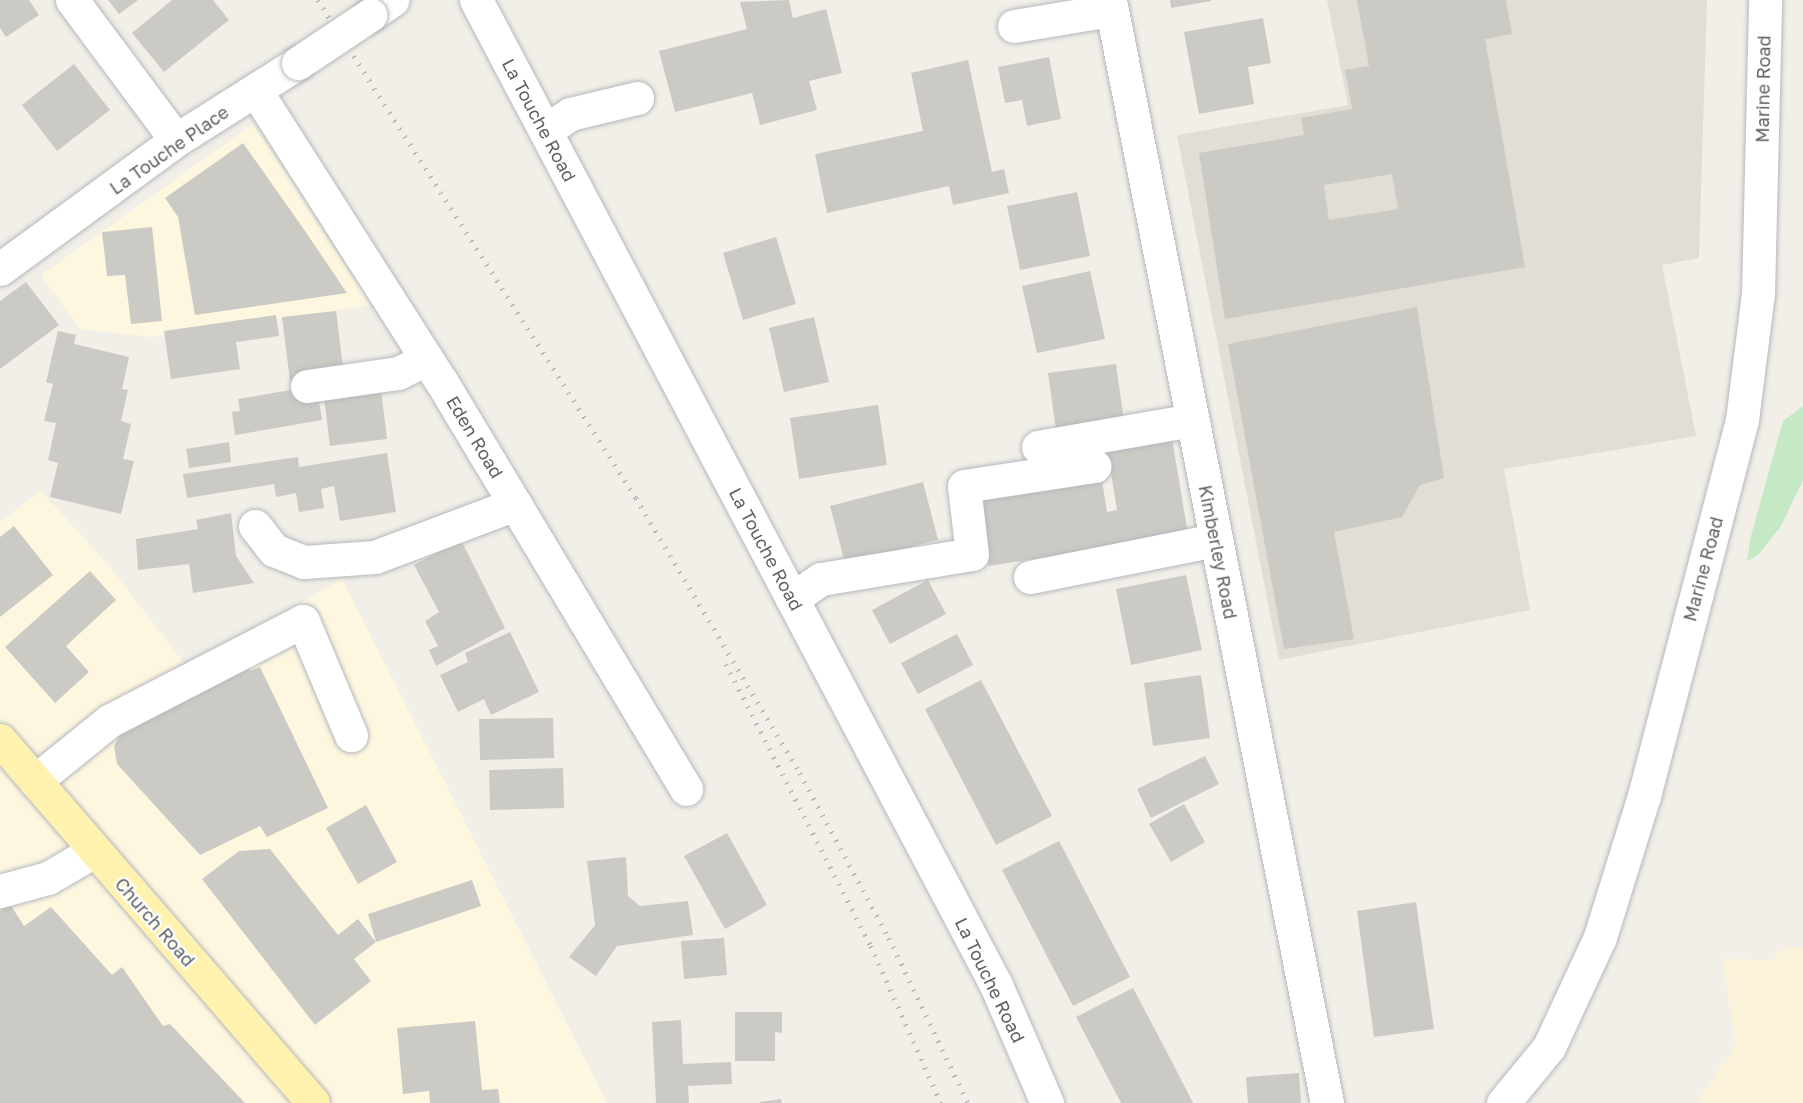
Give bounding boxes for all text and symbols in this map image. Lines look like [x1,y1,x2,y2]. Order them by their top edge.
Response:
street label: Marine Road [1751,35,1775,143]
street label: La Touche Road [497,55,581,185]
street label: La Touche Place [105,101,233,199]
street label: Eden Road [442,392,508,482]
street label: Kimberley Road [1194,483,1242,621]
street label: La Touche Road [724,484,808,614]
street label: Marine Road [1679,514,1727,624]
street label: Church Road [111,873,199,971]
street label: La Touche Road [950,914,1030,1046]

